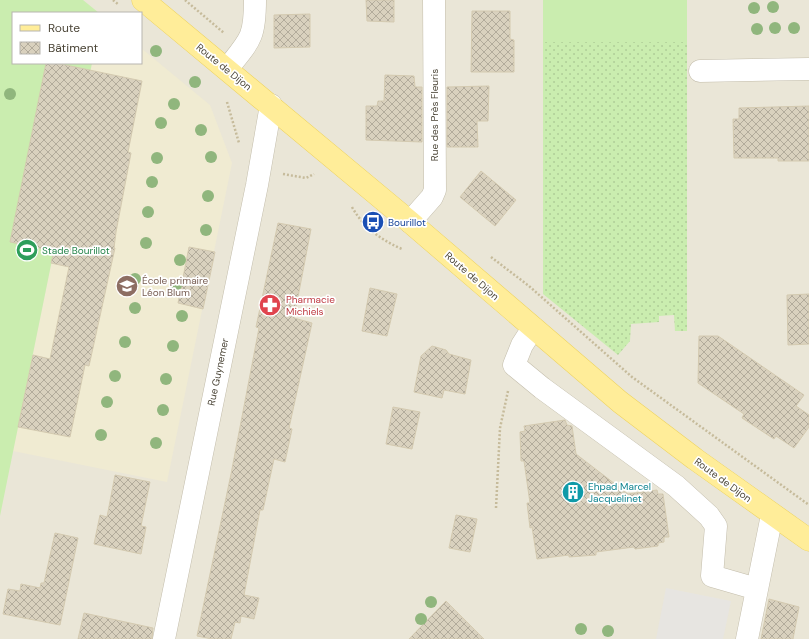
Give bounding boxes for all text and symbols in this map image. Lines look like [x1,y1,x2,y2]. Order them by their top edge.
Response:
legend [12,12,142,64]
text: Route [48,20,80,36]
text: Bâtiment [48,40,99,56]
street label: Route de Dijon [194,41,254,93]
street label: Rue des Près Fleuris [428,69,441,161]
bus stop icon: Bourillot [360,209,386,235]
place label: Bourillot [388,216,426,229]
sports icon: Stade Bourillot [14,237,40,263]
place label: Stade Bourillot [42,244,110,257]
street label: Route de Dijon [442,249,502,303]
school or university icon: École primaire Léon Blum [114,273,140,299]
place label: École primaire Léon Blum [142,274,208,299]
pharmacy icon: Pharmacie Michiels [257,292,283,318]
place label: Pharmacie Michiels [286,293,335,318]
street label: Rue Guynemer [205,337,232,407]
street label: Route de Dijon [692,455,754,505]
building icon: Ehpad Marcel Jacquelinet [560,479,586,505]
place label: Ehpad Marcel Jacquelinet [588,480,651,505]

